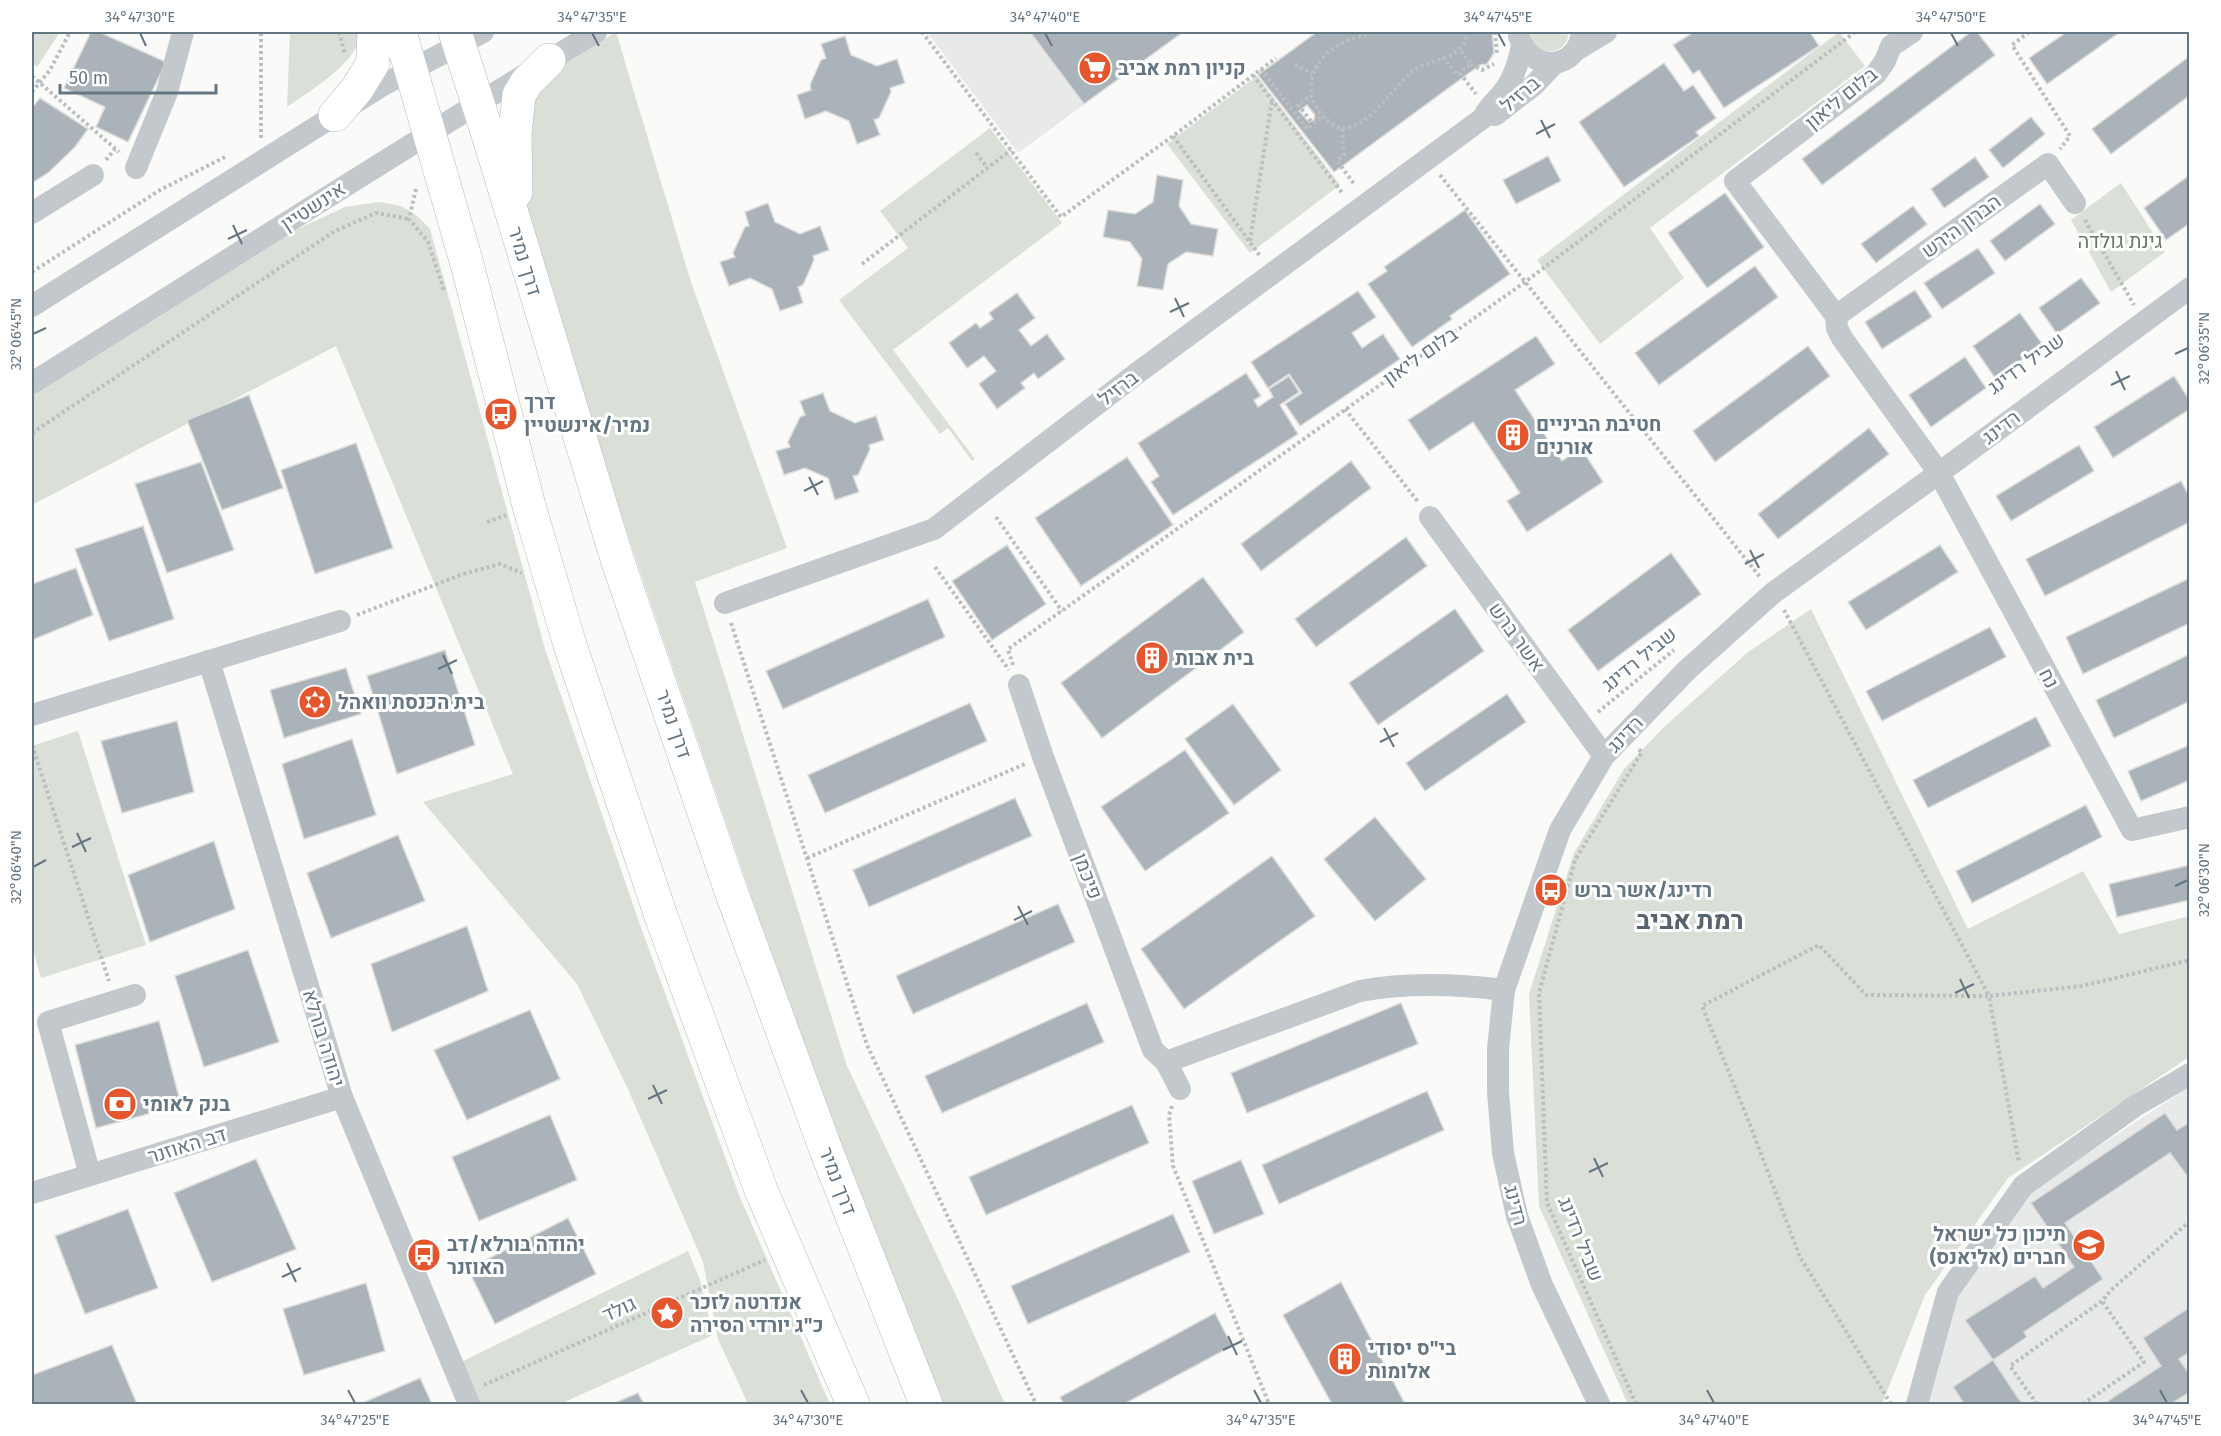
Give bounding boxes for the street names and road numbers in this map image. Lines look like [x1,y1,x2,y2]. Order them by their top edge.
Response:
street label: בלום ליאון [1800,61,1882,134]
street label: ברזיל [1496,70,1545,117]
street label: אינשטיין [276,176,350,236]
street label: הברון הירש [1917,189,2005,263]
street label: דרך נמיר [503,223,547,299]
street label: בלום ליאון [1378,321,1462,390]
street label: שביל רדינג [1983,327,2069,399]
street label: ברזיל [1093,365,1143,411]
street label: רדינג [1977,405,2025,449]
street label: אשר ברש [1484,598,1550,676]
street label: שביל רדינג [1597,622,1681,696]
street label: נח [2034,664,2064,692]
street label: דרך נמיר [651,686,697,762]
street label: רדינג [1602,711,1648,757]
street label: פיכמן [1068,849,1108,903]
street label: יהודה בורלא [298,986,350,1090]
street label: דב האוזנר [145,1122,229,1168]
street label: דרך נמיר [814,1143,862,1219]
street label: רדינג [1499,1182,1533,1228]
street label: שביל רדינג [1553,1193,1609,1285]
street label: גולד [598,1291,640,1327]

